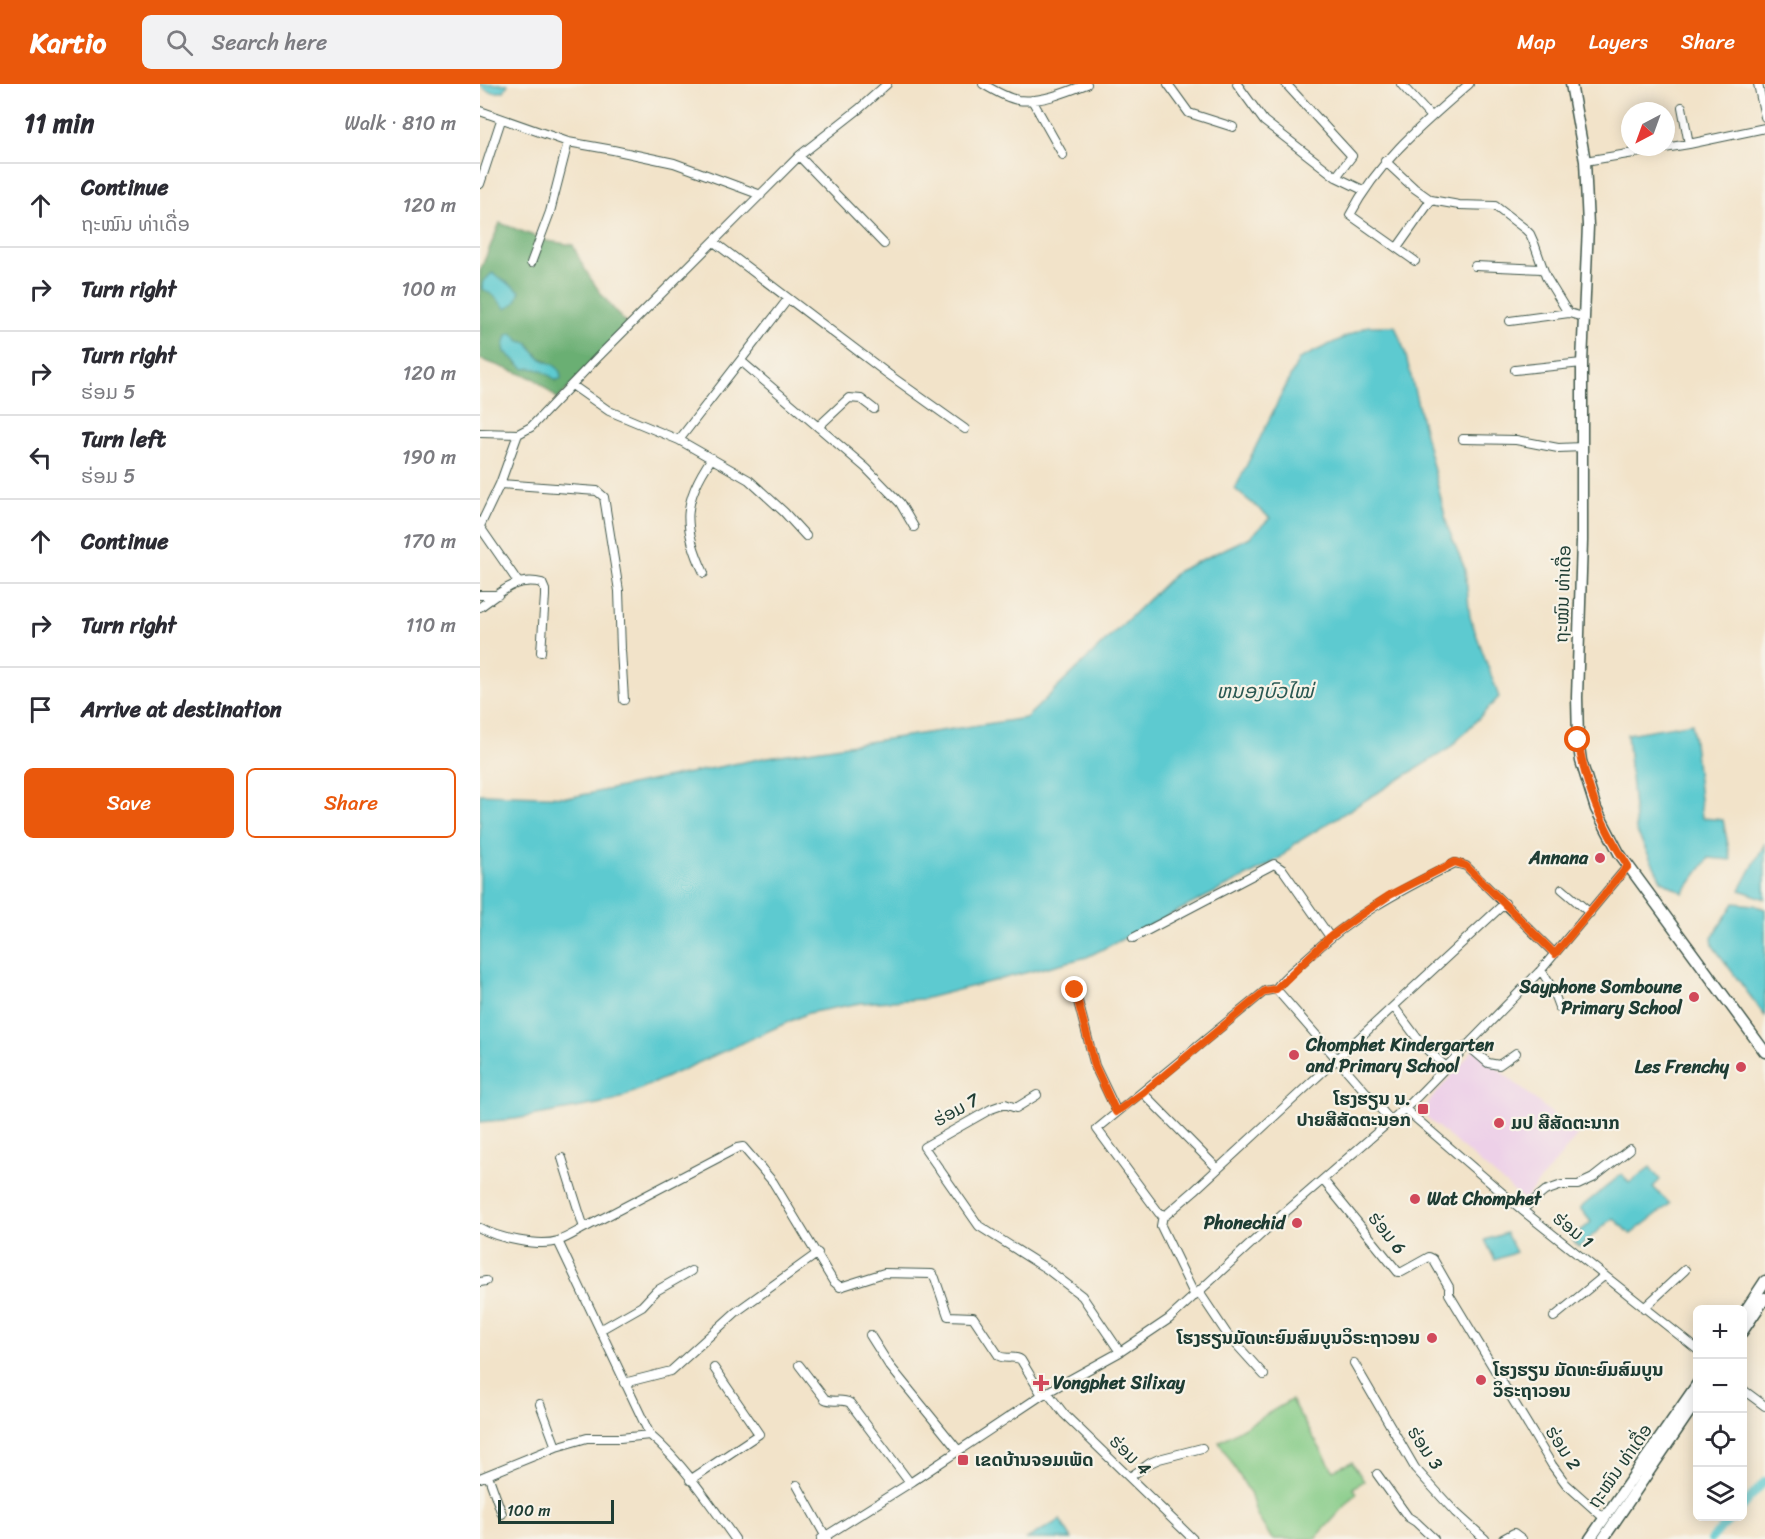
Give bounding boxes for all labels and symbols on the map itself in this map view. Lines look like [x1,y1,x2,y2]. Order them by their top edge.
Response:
north arrow [1621,102,1675,156]
street label: ຖະໝົນ ທ່າເດື່ອ [1545,545,1581,643]
water label: ຫນອງບົວໄໝ່ [1217,674,1316,709]
route start [1564,726,1590,752]
place label: Annana [1528,842,1589,874]
marker: Annana [1593,851,1607,865]
place label: Sayphone Somboune Primary School [1519,971,1683,1024]
route end [1061,976,1087,1002]
marker: Sayphone Somboune Primary School [1687,990,1701,1004]
place label: Chomphet Kindergarten and Primary School [1305,1029,1494,1082]
marker: Chomphet Kindergarten and Primary School [1287,1048,1301,1062]
place label: Les Frenchy [1635,1051,1730,1083]
marker: Les Frenchy [1734,1060,1748,1074]
street label: ຮ່ອມ 7 [927,1083,986,1136]
place label: ໂຮງຮຽນ ນ. ປາຍສີສັດຕະນອກ [1296,1083,1411,1136]
marker: ໂຮງຮຽນ ນ. ປາຍສີສັດຕະນອກ [1416,1102,1430,1116]
place label: ມປ ສີສັດຕະນາກ [1511,1107,1620,1139]
marker: ມປ ສີສັດຕະນາກ [1492,1116,1506,1130]
place label: Wat Chomphet [1427,1183,1543,1215]
marker: Wat Chomphet [1408,1192,1422,1206]
street label: ຮ່ອມ 1 [1545,1203,1601,1257]
street label: ຮ່ອມ 6 [1359,1204,1415,1262]
place label: Phonechid [1204,1207,1287,1239]
marker: Phonechid [1290,1216,1304,1230]
place label: ໂຮງຮຽນມັດທະຍົມສົມບູນວິຣະຖາວອນ [1175,1322,1420,1354]
marker: ໂຮງຮຽນມັດທະຍົມສົມບູນວິຣະຖາວອນ [1425,1331,1439,1345]
place label: ໂຮງຮຽນ ມັດທະຍົມສົມບູນ ວິຣະຖາວອນ [1492,1354,1663,1407]
place label: Vongphet Silixay [1053,1367,1185,1399]
marker: ໂຮງຮຽນ ມັດທະຍົມສົມບູນ ວິຣະຖາວອນ [1474,1373,1488,1387]
marker: Vongphet Silixay [1034,1376,1048,1390]
street label: ຖະໝົນ ທ່າເດື່ອ [1579,1417,1661,1515]
street label: ຮ່ອມ 3 [1398,1419,1452,1477]
street label: ຮ່ອມ 2 [1536,1419,1590,1477]
street label: ຮ່ອມ 4 [1101,1426,1159,1484]
place label: ເຂດບ້ານຈອມເພັດ [975,1444,1093,1476]
marker: ເຂດບ້ານຈອມເພັດ [956,1453,970,1467]
scale bar [498,1497,614,1524]

